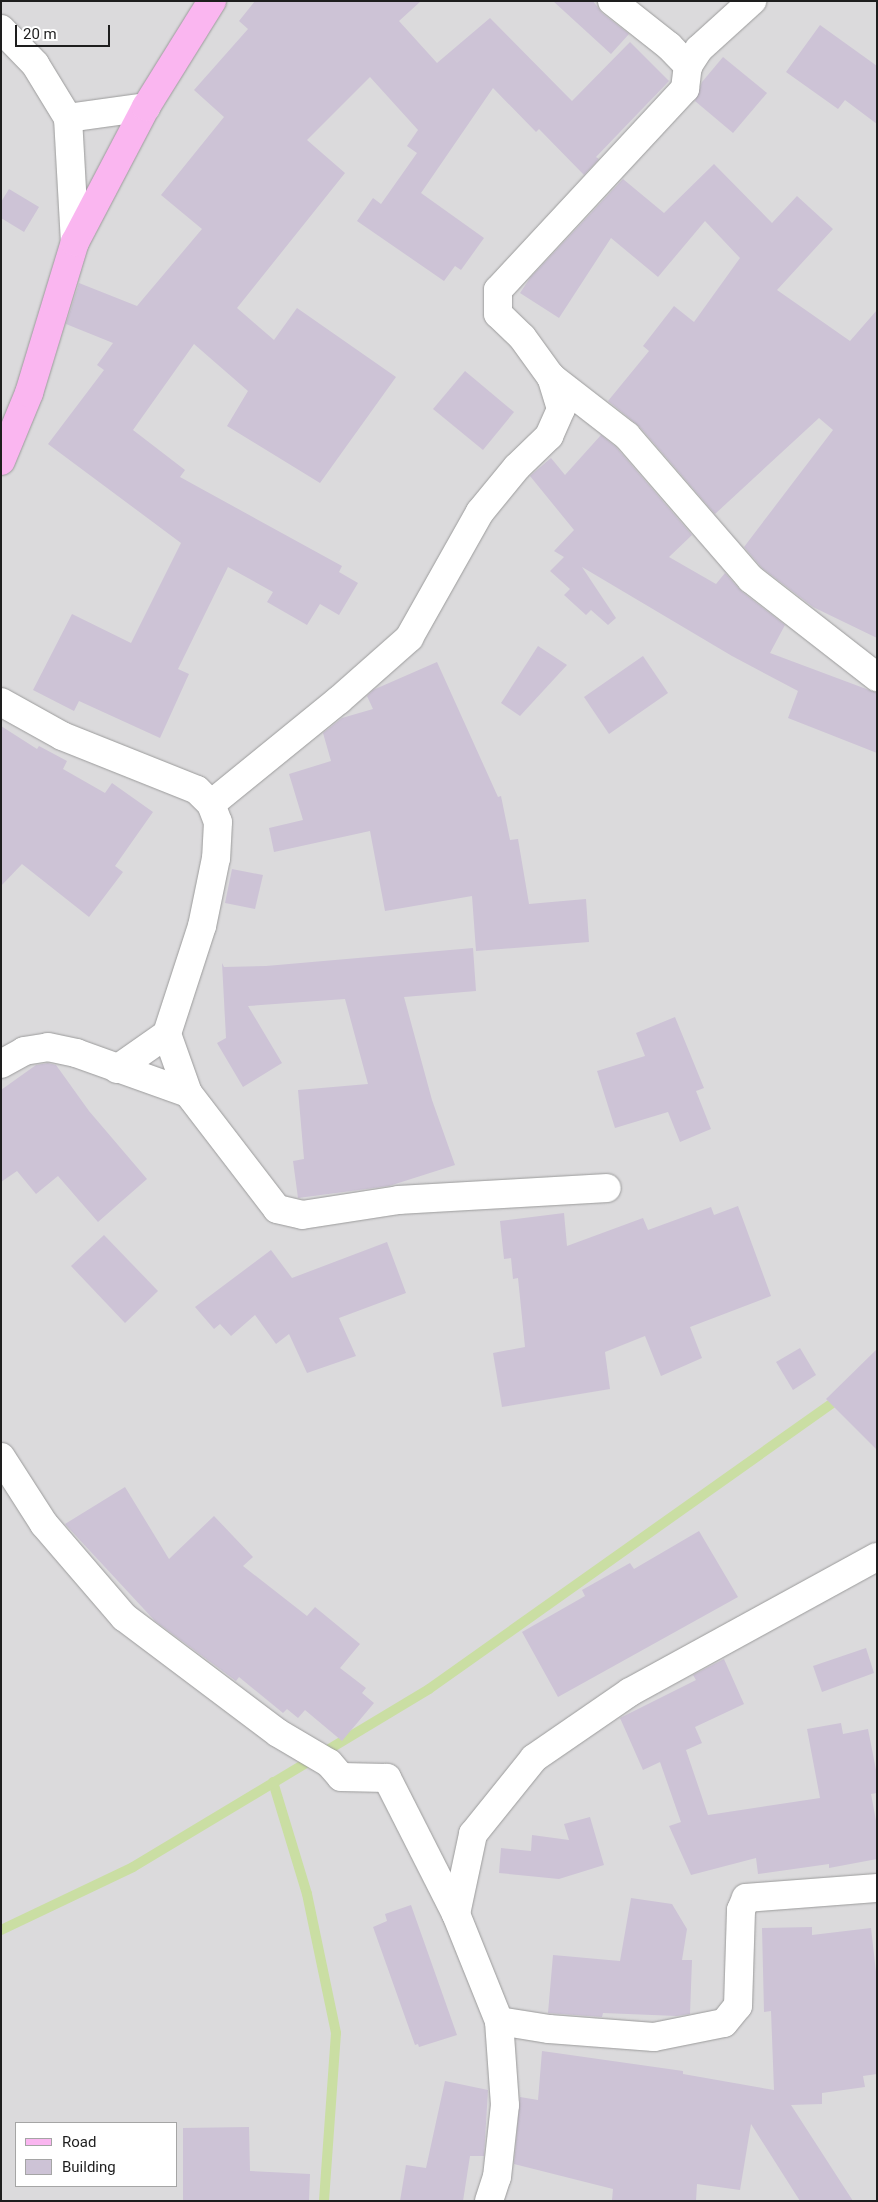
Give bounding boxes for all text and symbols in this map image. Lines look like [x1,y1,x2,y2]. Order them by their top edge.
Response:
scale bar [18,15,112,47]
text: 20 m [23,25,57,43]
legend [15,2122,178,2187]
text: Road [62,2133,96,2151]
text: Building [62,2158,116,2176]

